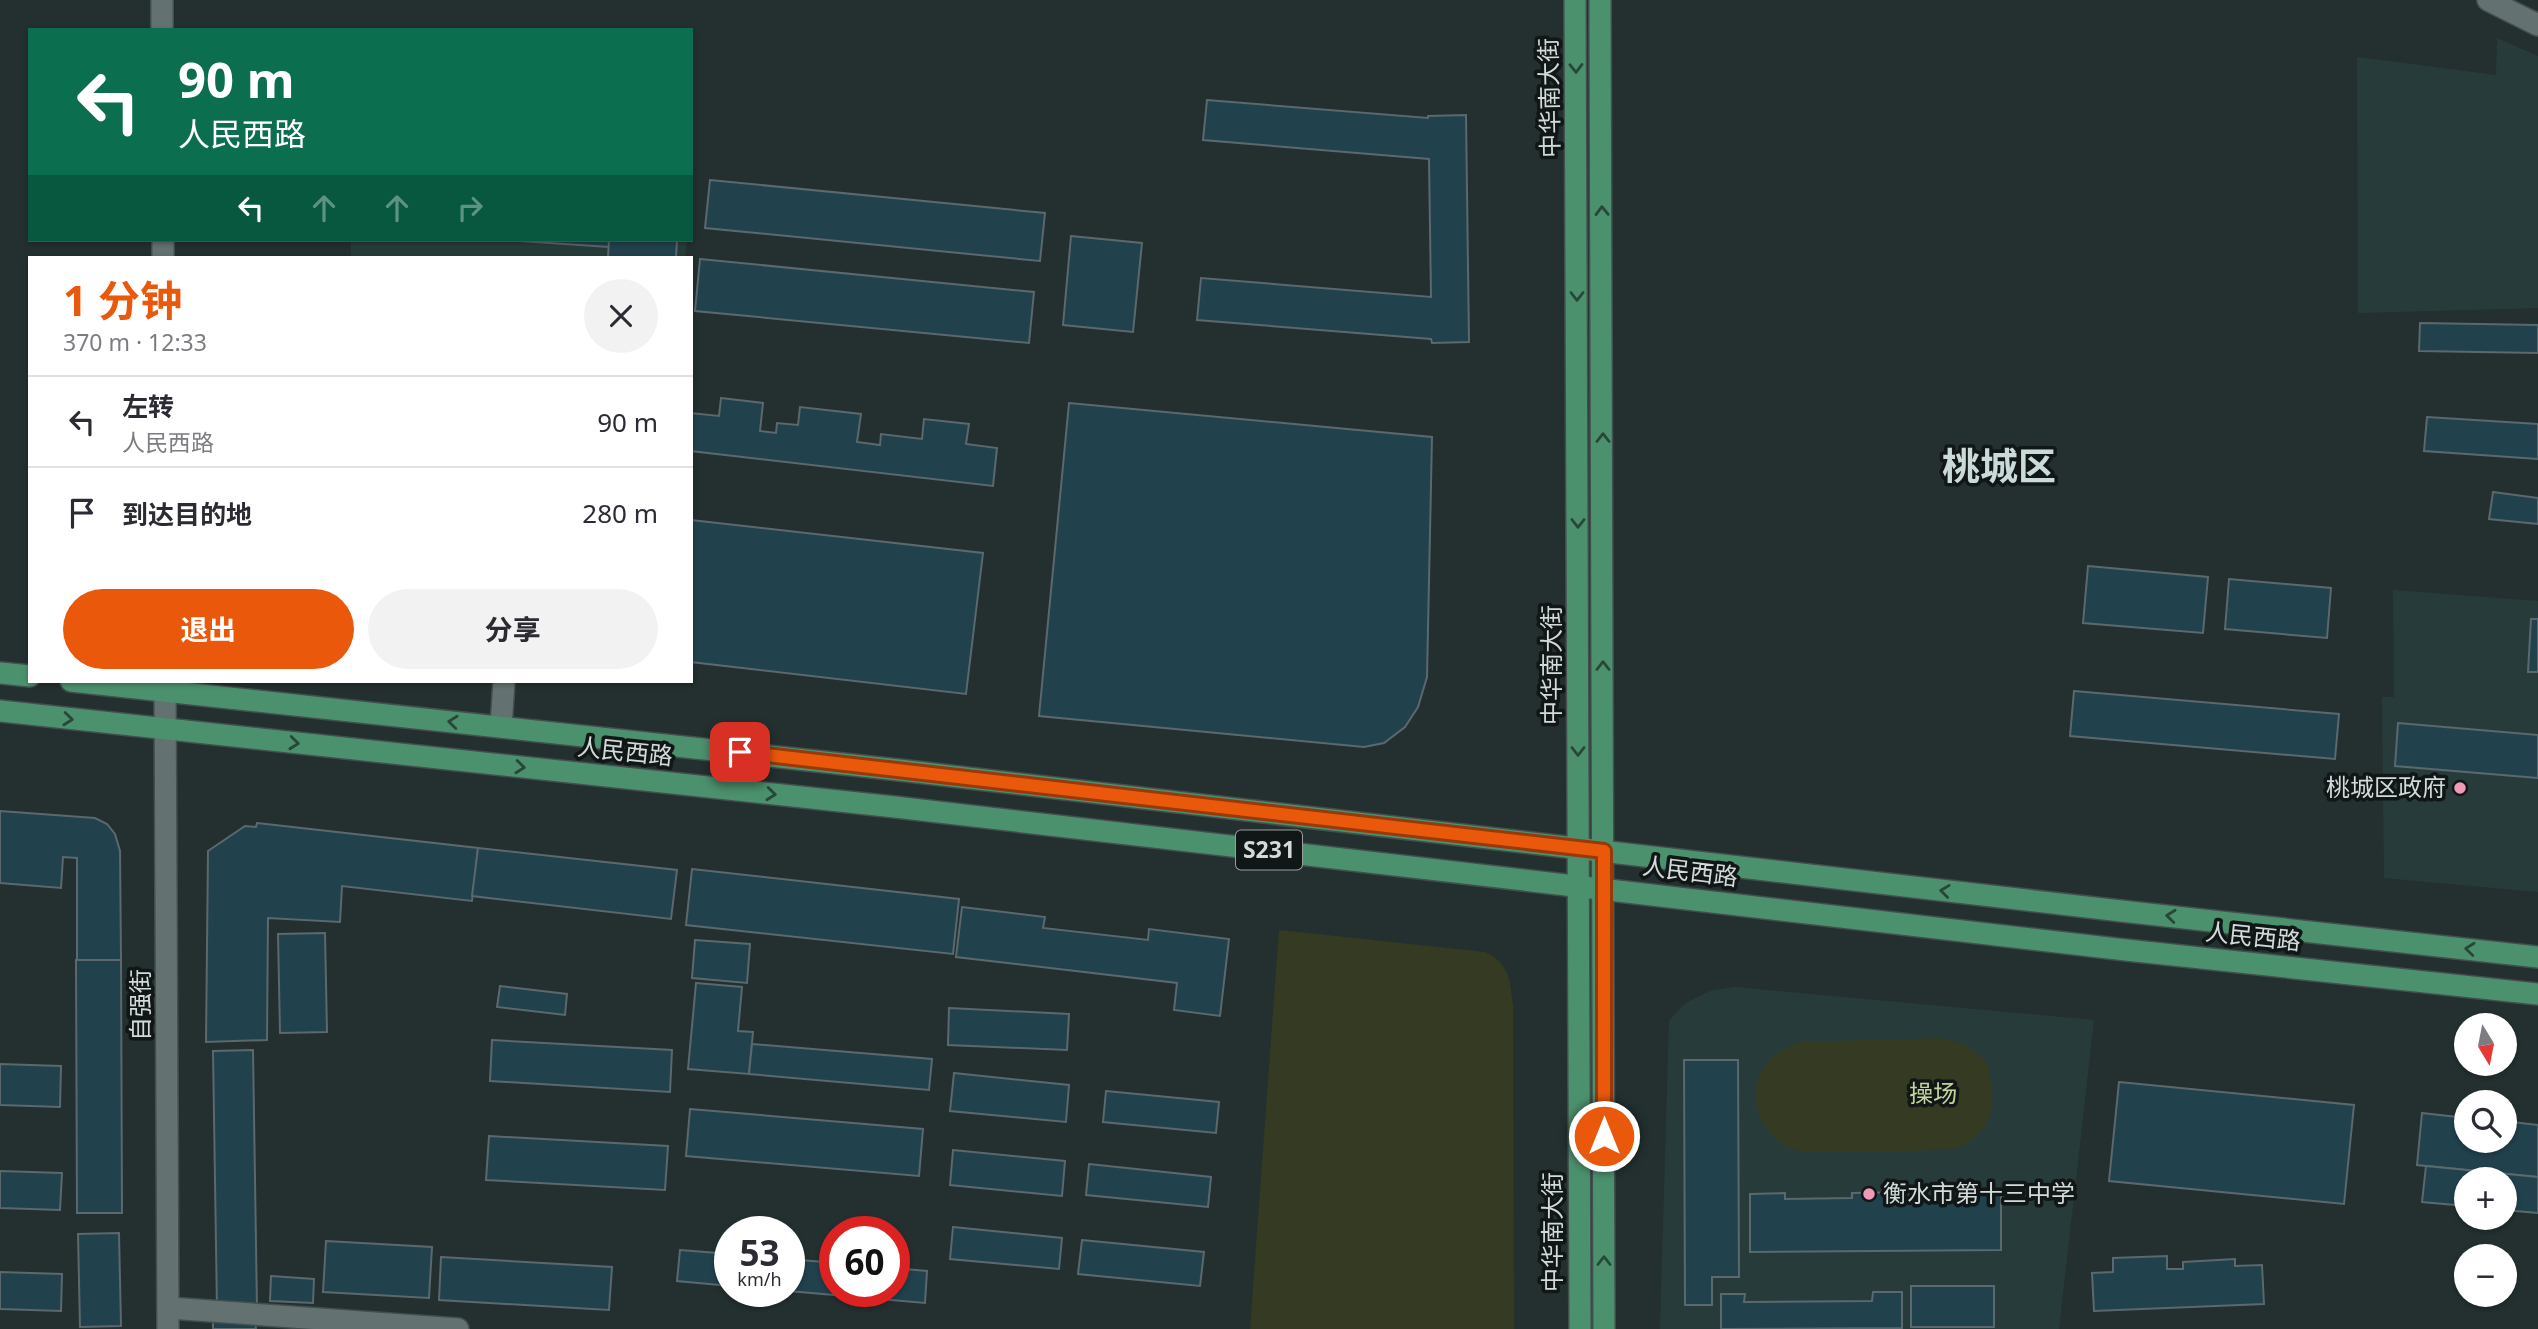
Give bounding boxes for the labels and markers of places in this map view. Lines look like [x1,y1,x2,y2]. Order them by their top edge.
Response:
pin [710,722,770,782]
place label: 桃城区政府 [2326,770,2446,803]
marker: 桃城区政府 [2452,780,2468,796]
place label: 衡水市第十三中学 [1883,1176,2075,1209]
marker: 衡水市第十三中学 [1861,1186,1877,1202]

